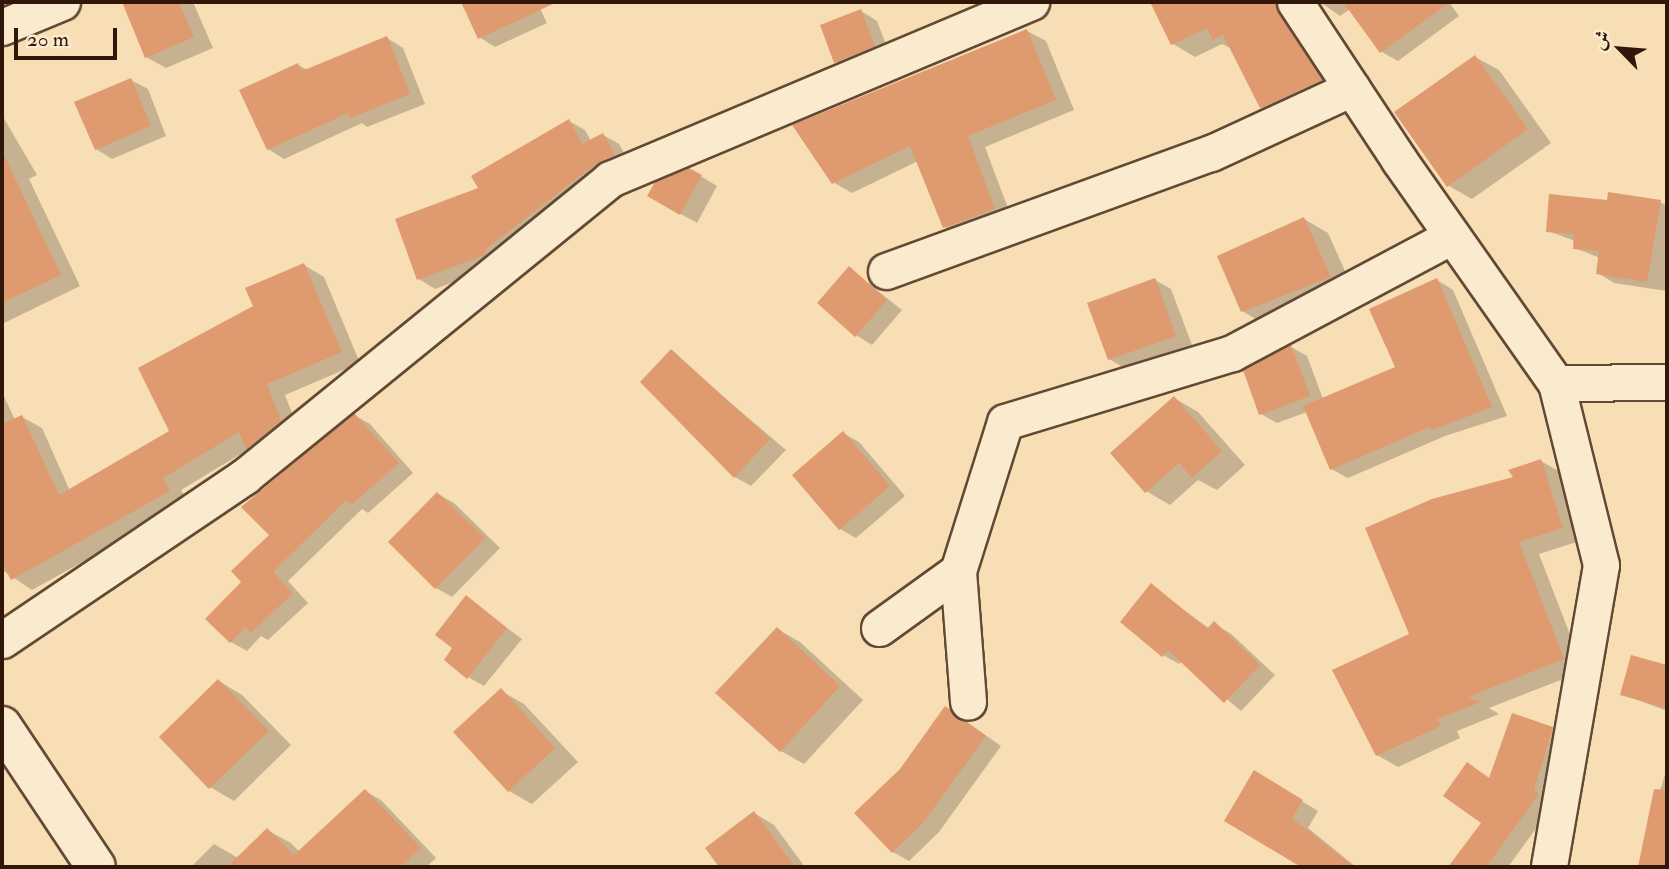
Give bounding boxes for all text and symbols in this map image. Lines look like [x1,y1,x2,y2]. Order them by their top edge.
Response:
scale bar [18,14,121,58]
north arrow [1585,14,1655,84]
text: 20 m [27,26,69,53]
text: ش [1586,27,1616,54]

